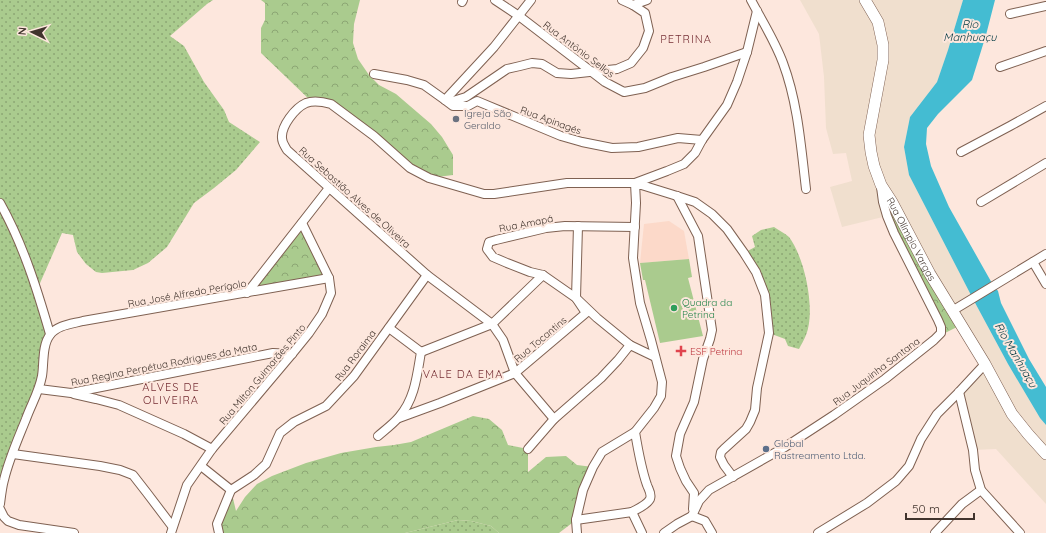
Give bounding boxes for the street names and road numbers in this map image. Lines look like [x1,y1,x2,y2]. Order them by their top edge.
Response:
street label: Rua Antônio Sellos [540,18,617,81]
street label: Rua Apinagés [519,103,583,138]
street label: Rua Sebastião Alves de Oliveira [296,144,413,251]
street label: Rua Olímpio Vargas [884,195,939,284]
street label: Rua Amapá [498,212,554,235]
street label: Rua José Alfredo Perígolo [127,277,247,310]
street label: Rua Tocantins [511,313,570,365]
street label: Rua Milton Guimarães Pinto [216,321,308,427]
street label: Rua Roraima [332,327,379,384]
street label: Rua Juquinha Santana [830,334,922,408]
street label: Rua Regina Perpétua Rodrigues da Mata [70,340,258,389]

